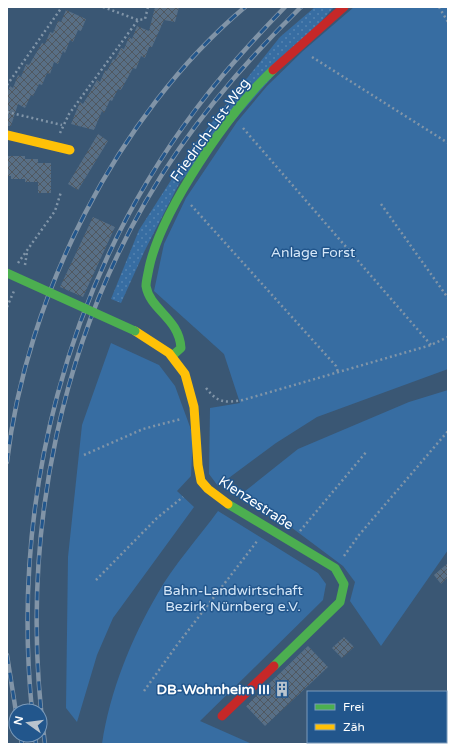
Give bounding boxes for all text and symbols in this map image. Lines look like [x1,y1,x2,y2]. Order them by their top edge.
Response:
street label: Friedrich-List-Weg [167,75,253,185]
park label: Anlage Forst [271,244,356,261]
street label: Klenzestraße [215,472,297,534]
park label: Bahn-Landwirtschaft Bezirk Nürnberg e.V. [163,582,304,615]
building icon: DB-Wohnheim III [273,680,291,698]
place label: DB-Wohnheim III [157,681,270,698]
legend [307,691,447,743]
text: Frei [343,700,364,714]
north arrow [8,703,48,743]
text: N [11,715,26,727]
text: Zäh [343,720,365,734]

